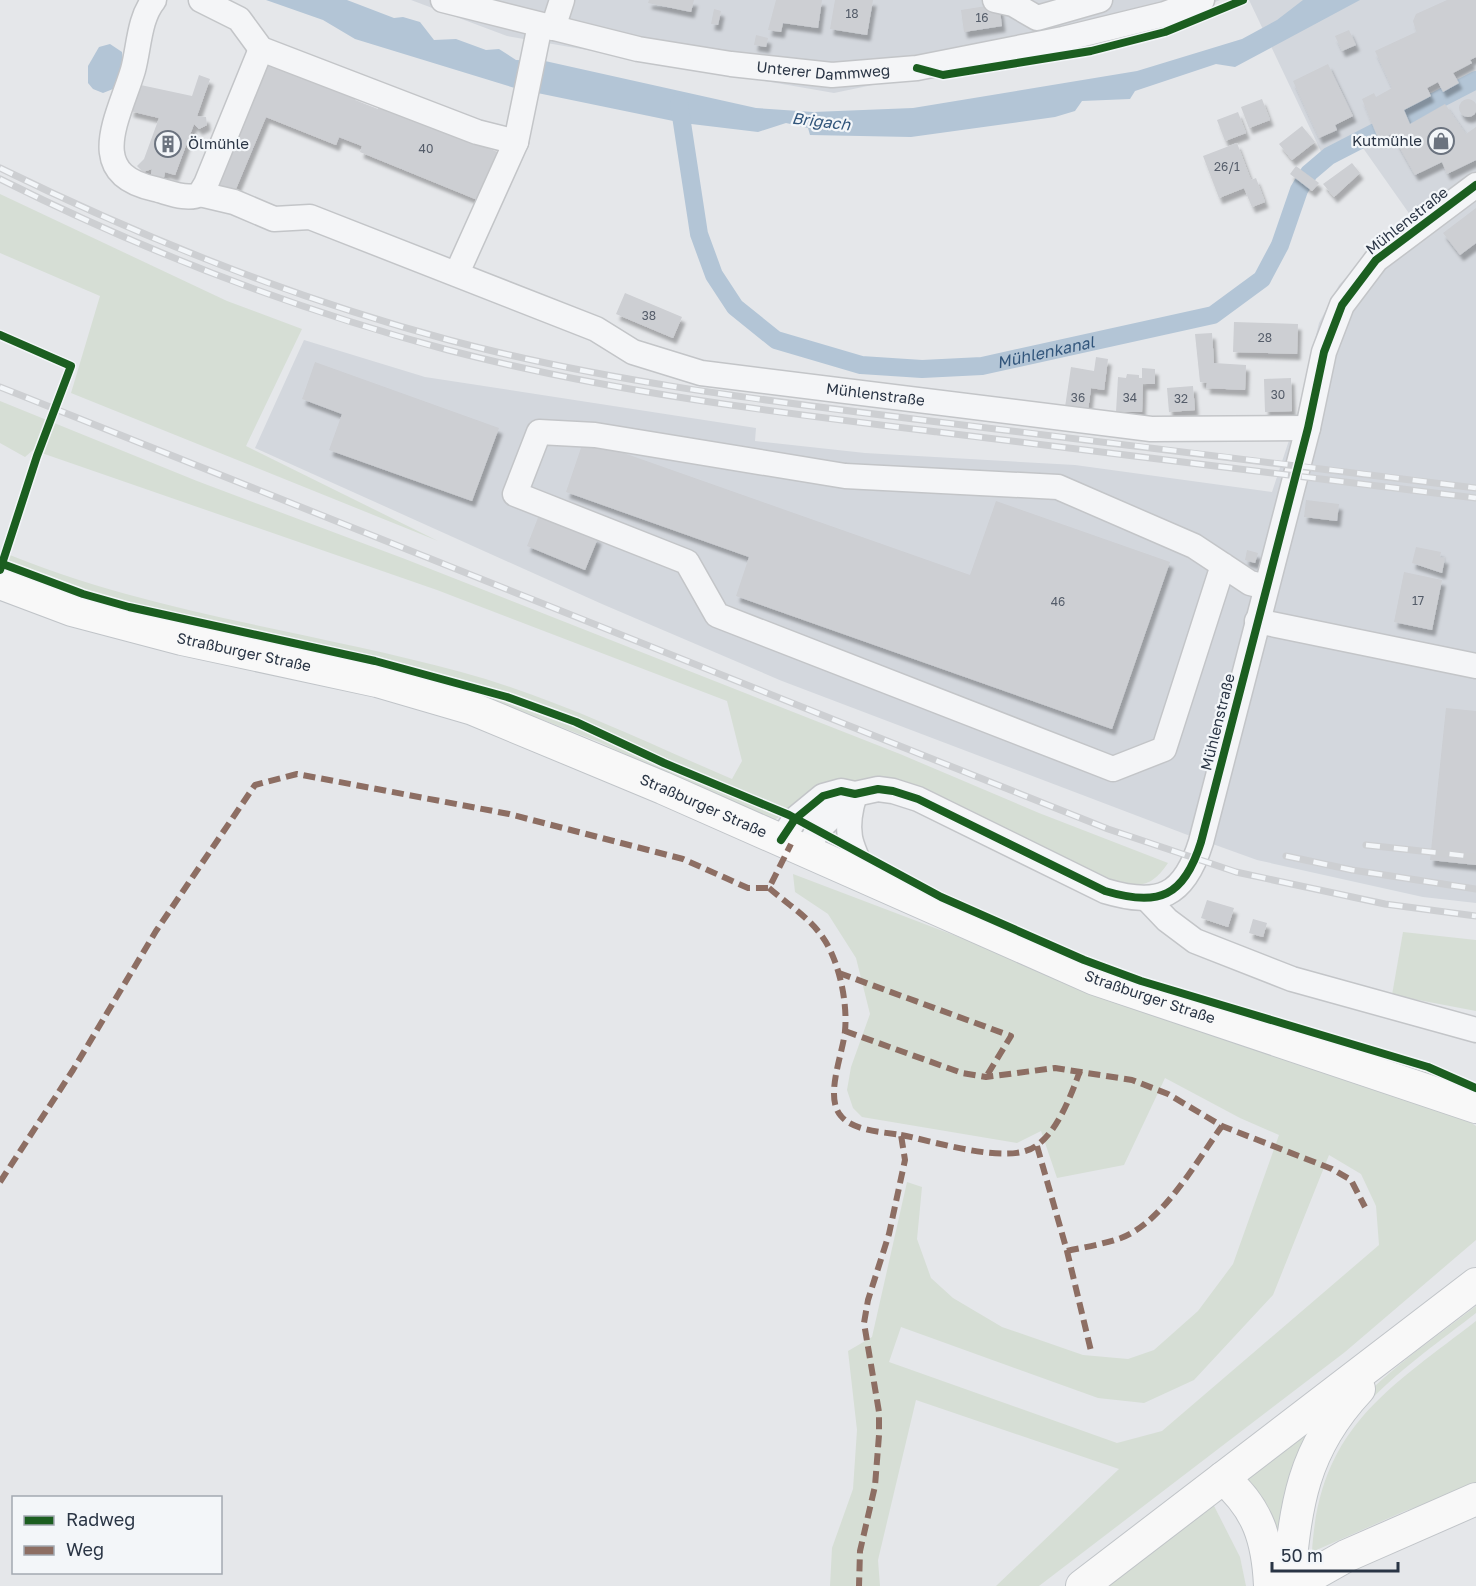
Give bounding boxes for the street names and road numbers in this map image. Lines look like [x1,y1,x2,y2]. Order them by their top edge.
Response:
street label: Unterer Dammweg [756,57,891,83]
street label: Mühlenstraße [1362,182,1451,258]
street label: Mühlenstraße [825,379,926,409]
street label: Straßburger Straße [175,628,313,675]
street label: Mühlenstraße [1196,671,1238,772]
street label: Straßburger Straße [638,769,770,841]
street label: Straßburger Straße [1082,966,1218,1027]

